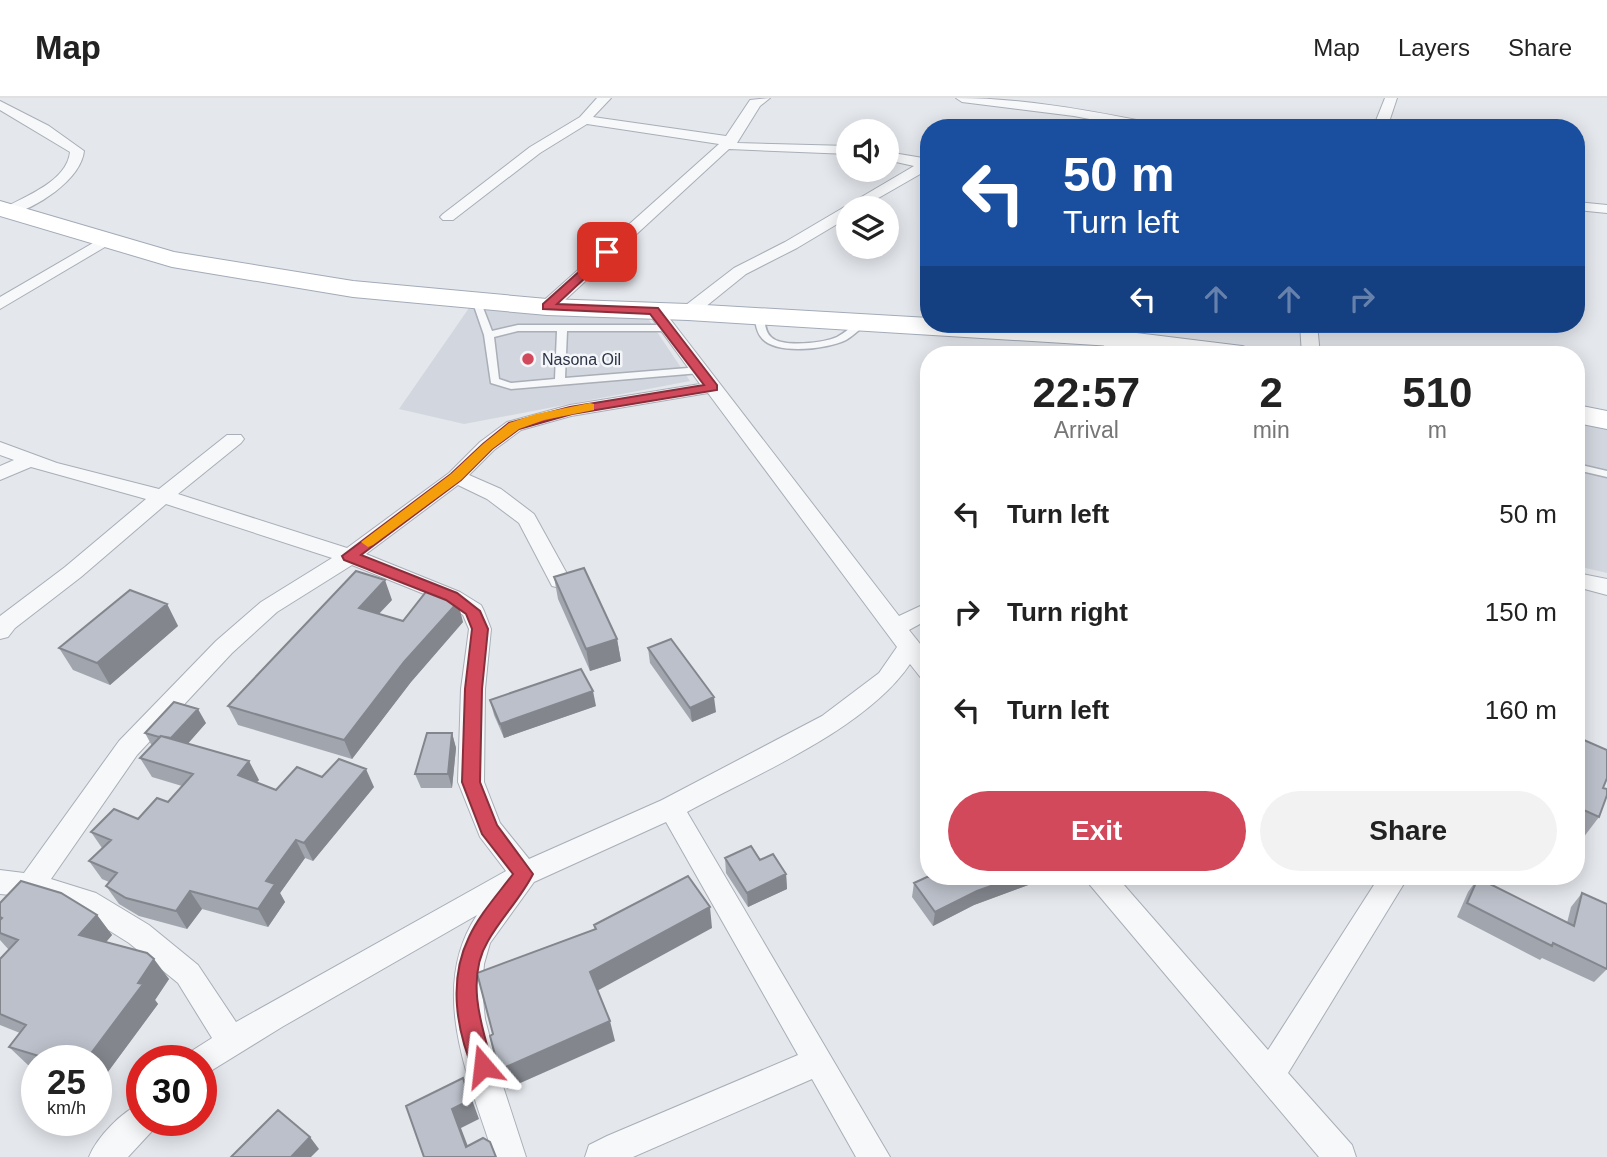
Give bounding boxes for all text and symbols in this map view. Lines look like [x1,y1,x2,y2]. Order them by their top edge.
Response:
text: Map [35,29,101,66]
text: Map [1313,34,1360,61]
text: Layers [1398,34,1470,61]
text: Share [1508,34,1572,61]
map controls [836,119,899,259]
button: sound [836,119,899,182]
icon: left [948,147,1039,238]
text: 50 m [1063,147,1175,201]
button: layers [836,196,899,259]
text: Turn left [1063,204,1179,240]
pin [577,222,637,282]
icon: arrive [588,233,626,271]
icon: left [1124,280,1162,318]
icon: ahead [1197,280,1235,318]
icon: ahead [1270,280,1308,318]
icon: right [1343,280,1381,318]
marker: Nasona Oil [520,351,536,367]
place label: Nasona Oil [542,351,621,368]
text: 22:57 [1033,369,1140,416]
text: 2 [1259,369,1283,416]
text: 510 [1402,369,1472,416]
text: Arrival [1054,417,1119,443]
text: min [1253,417,1290,443]
text: m [1428,417,1447,443]
icon: left [948,495,986,533]
text: Turn left [1007,499,1109,529]
text: 50 m [1499,499,1557,529]
icon: right [948,593,986,631]
text: Turn right [1007,597,1128,627]
text: 150 m [1485,597,1557,627]
icon: left [948,691,986,729]
text: Turn left [1007,695,1109,725]
text: 160 m [1485,695,1557,725]
button: Exit [948,791,1246,871]
button: Share [1260,791,1557,871]
position arrow [446,1029,520,1103]
speed limit sign: 30 [126,1045,217,1136]
text: 25 [47,1062,86,1101]
text: km/h [47,1098,86,1118]

